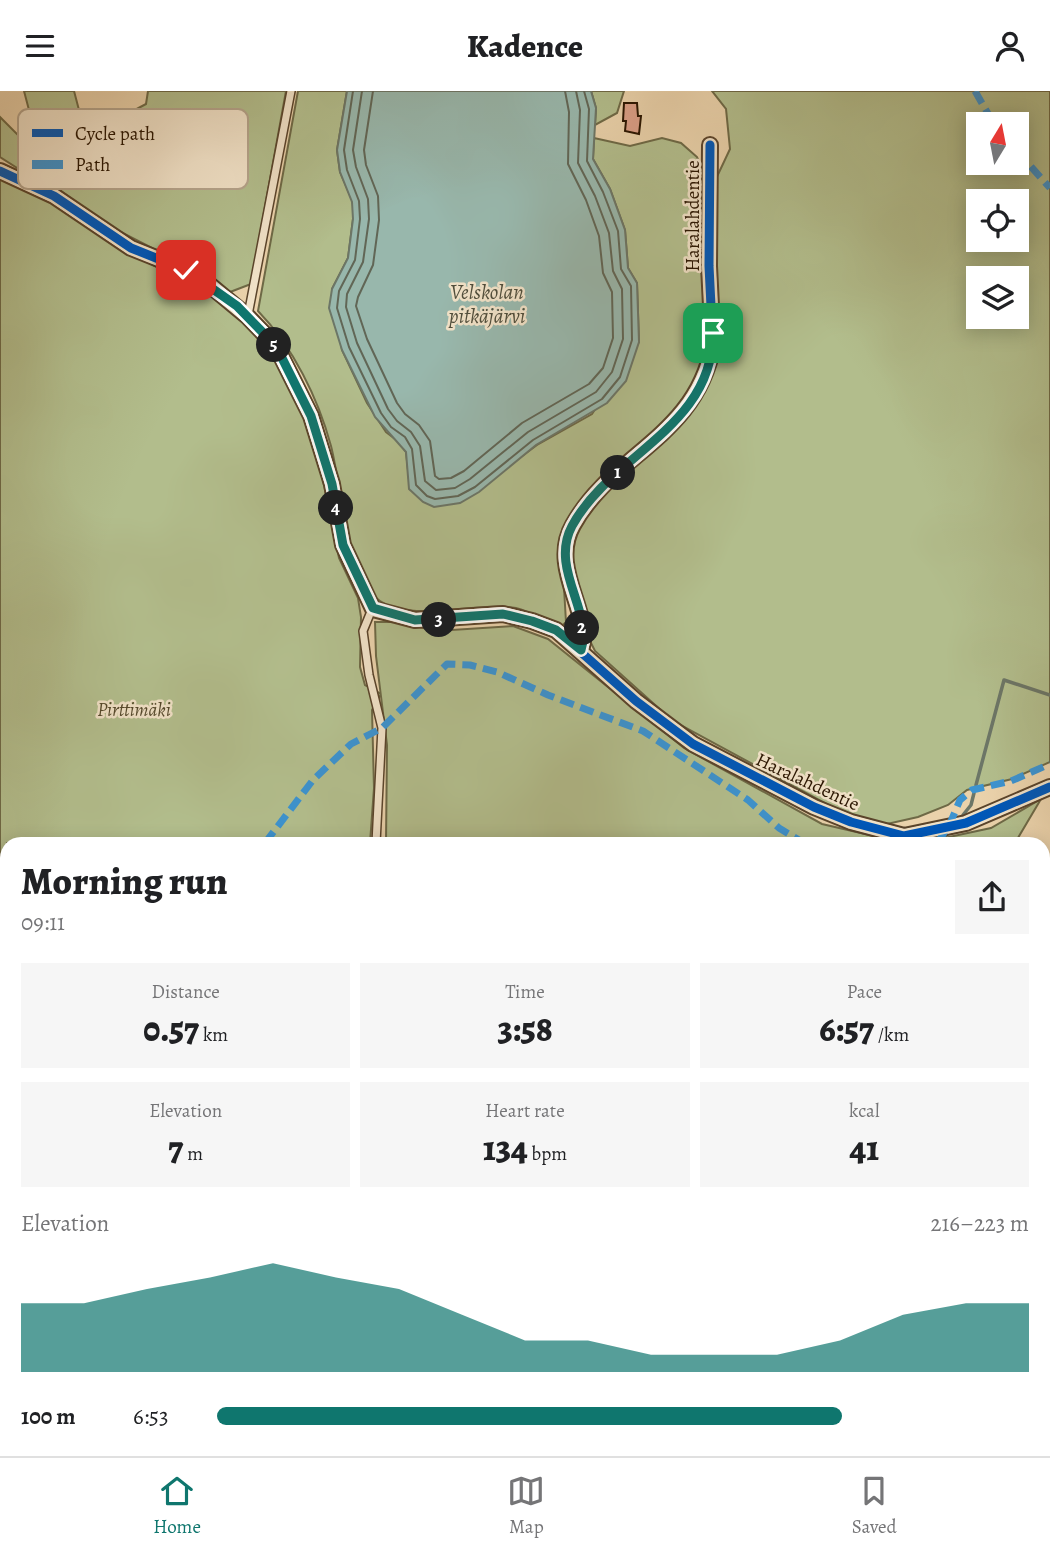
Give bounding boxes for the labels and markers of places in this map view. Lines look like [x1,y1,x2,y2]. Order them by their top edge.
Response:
pin [156,240,216,300]
pin [683,303,743,363]
pin: 5 [256,327,292,363]
pin: 1 [600,455,636,491]
pin: 4 [318,491,354,525]
pin: 3 [422,603,457,637]
pin: 2 [564,611,600,645]

